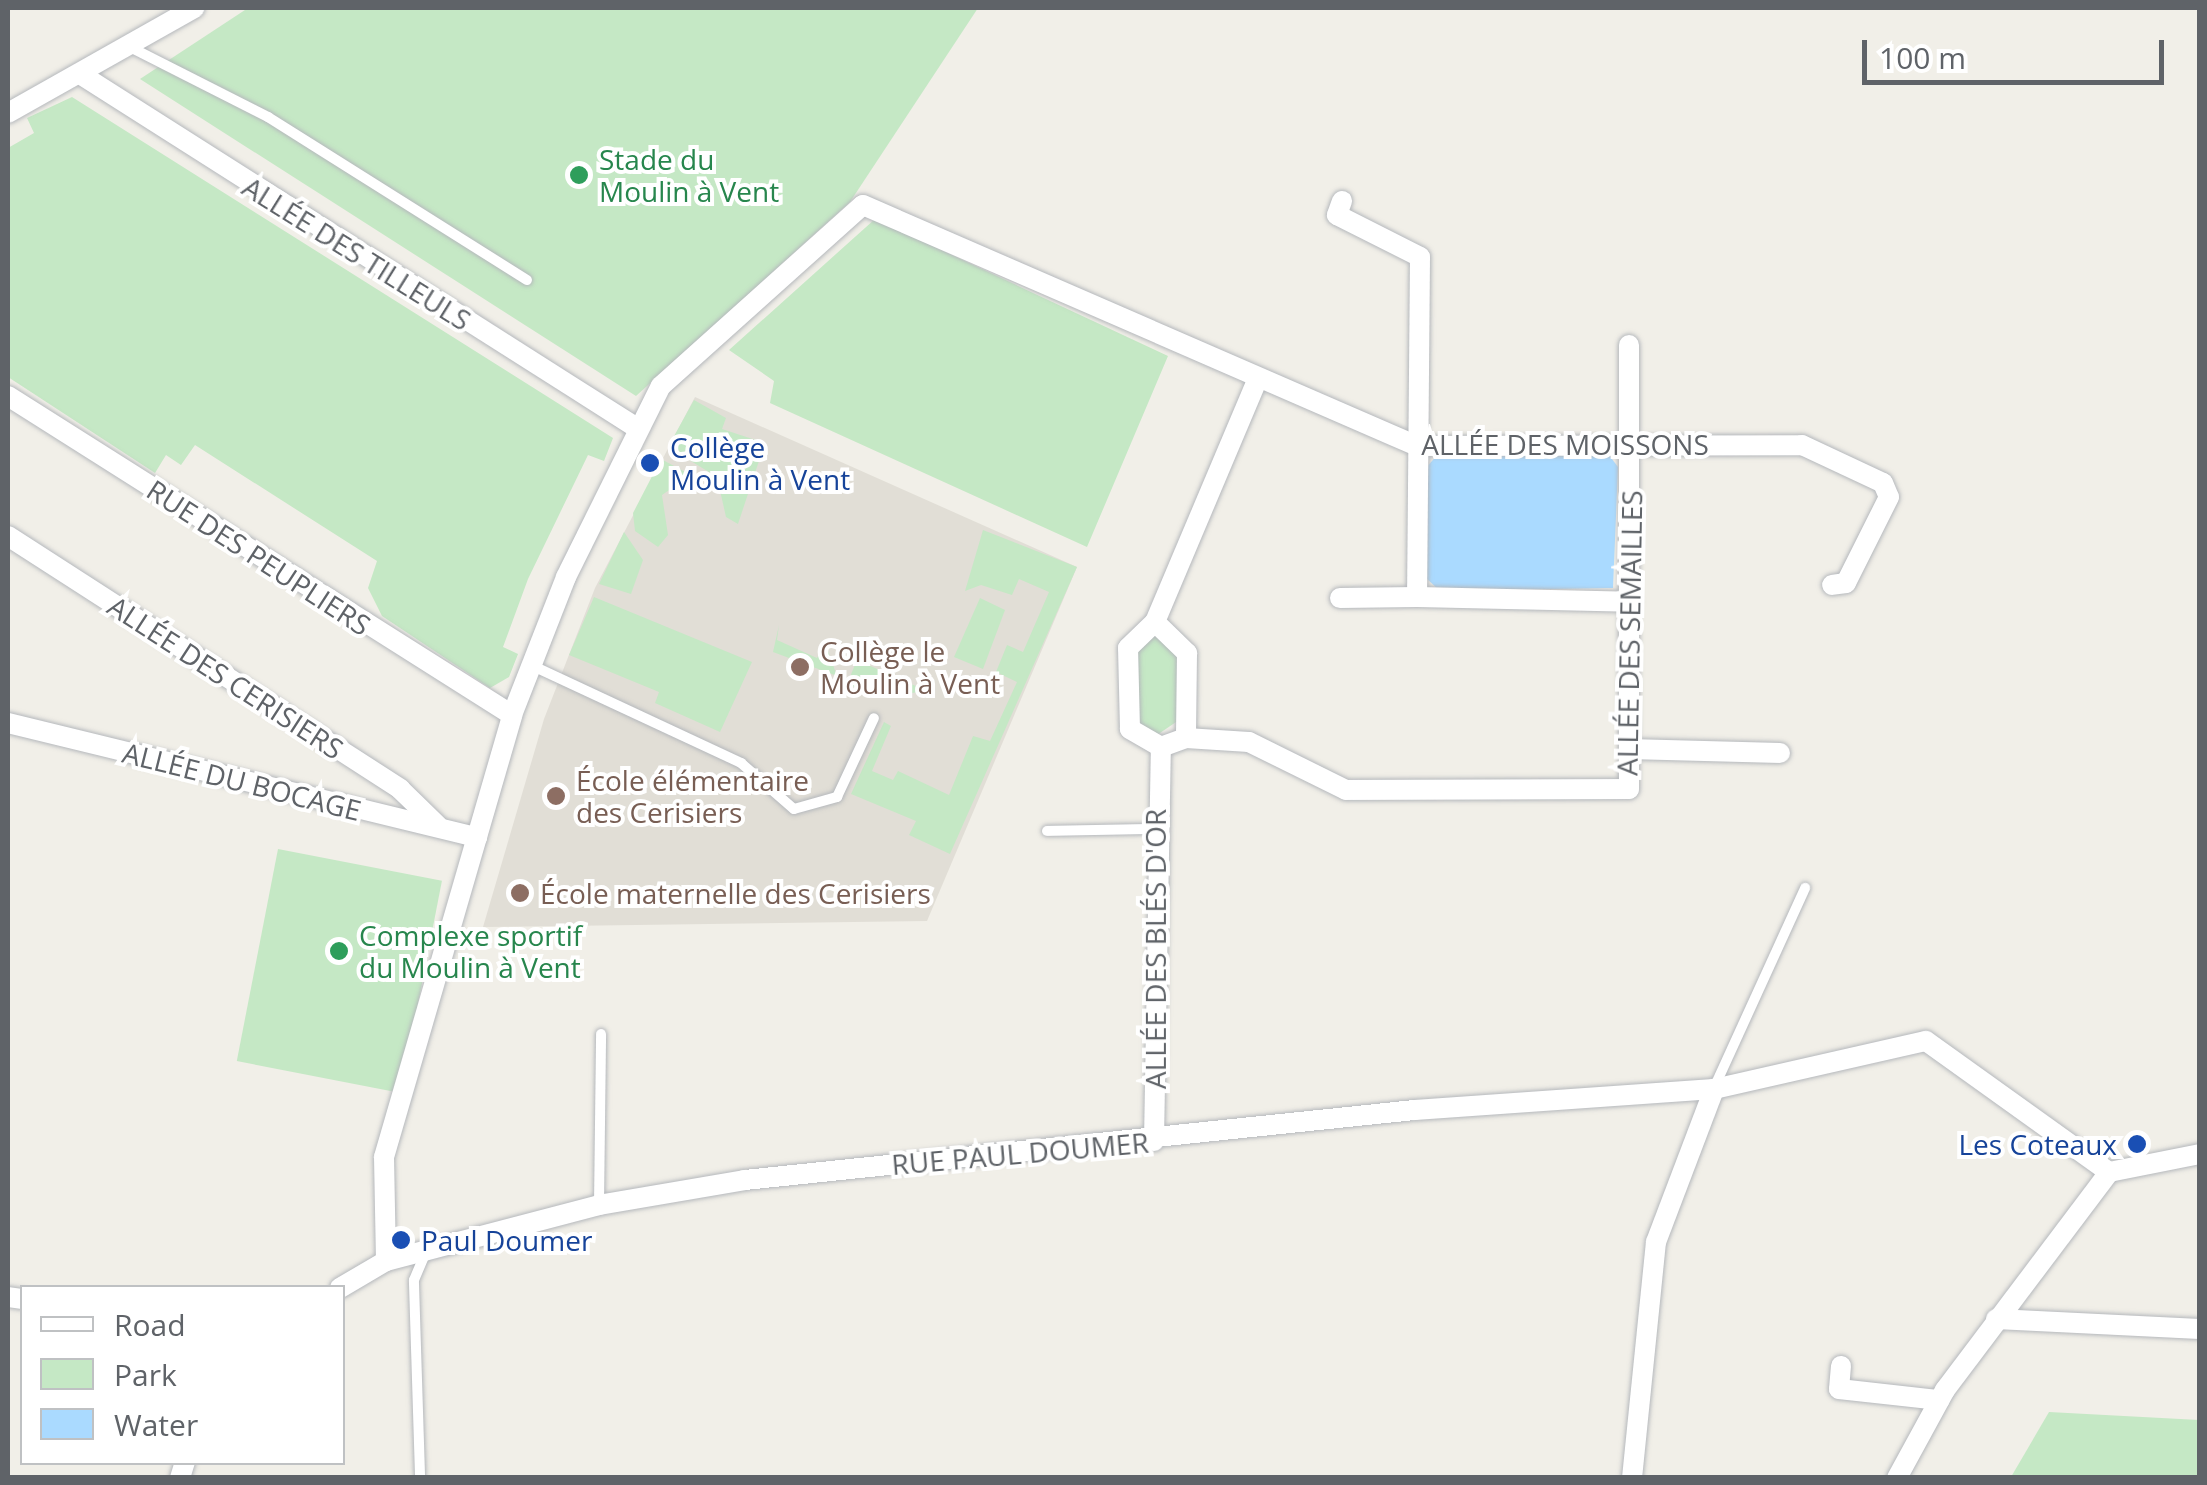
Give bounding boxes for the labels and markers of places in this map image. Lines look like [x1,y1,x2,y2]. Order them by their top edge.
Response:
place label: Stade du Moulin à Vent [599,142,779,208]
marker: Stade du Moulin à Vent [568,164,590,186]
place label: Collège Moulin à Vent [670,430,850,496]
marker: Collège Moulin à Vent [639,452,661,474]
place label: Collège le Moulin à Vent [820,634,1000,700]
marker: Collège le Moulin à Vent [789,656,811,678]
place label: École élémentaire des Cerisiers [576,763,809,829]
marker: École élémentaire des Cerisiers [545,785,567,807]
place label: École maternelle des Cerisiers [540,876,931,910]
marker: École maternelle des Cerisiers [509,882,531,904]
place label: Complexe sportif du Moulin à Vent [359,918,582,984]
marker: Complexe sportif du Moulin à Vent [328,940,350,962]
place label: Les Coteaux [1958,1127,2117,1161]
marker: Les Coteaux [2126,1133,2148,1155]
place label: Paul Doumer [421,1223,592,1257]
marker: Paul Doumer [390,1229,412,1251]

